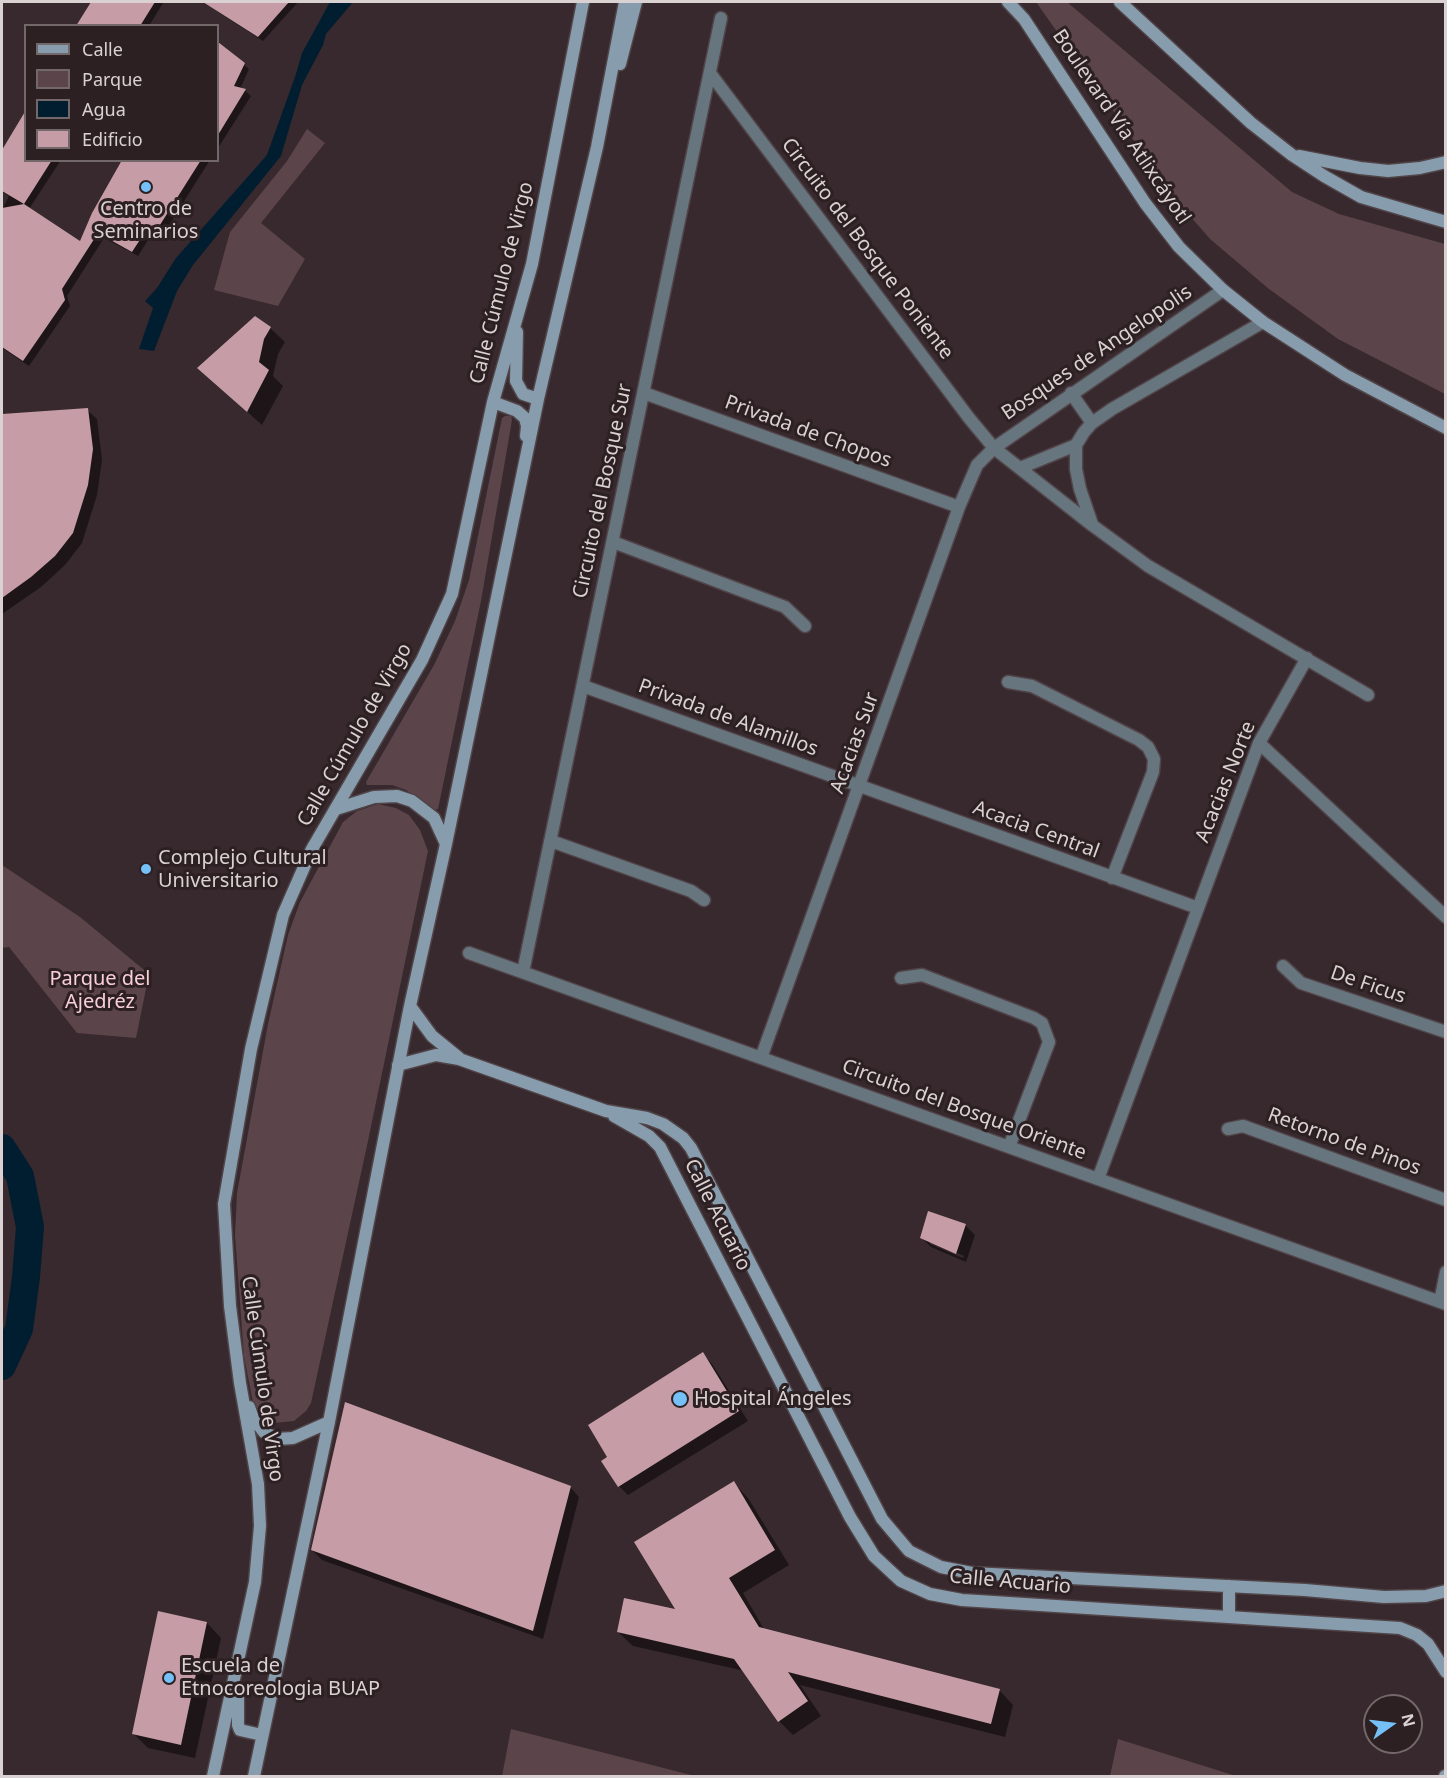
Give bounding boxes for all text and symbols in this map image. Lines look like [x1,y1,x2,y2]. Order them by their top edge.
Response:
legend [24,24,219,162]
street label: Boulevard Vía Atlixcáyotl [1047,25,1195,229]
text: Calle [82,37,123,61]
text: Parque [82,67,142,91]
text: Agua [82,97,126,121]
text: Edificio [82,127,143,151]
street label: Circuito del Bosque Poniente [776,134,958,364]
street label: Calle Cúmulo de Virgo [465,179,539,387]
marker: Centro de Seminarios [139,180,153,194]
place label: Centro de Seminarios [94,197,198,244]
street label: Bosques de Angelopolis [997,280,1197,426]
street label: Circuito del Bosque Sur [569,382,637,600]
street label: Privada de Chopos [721,391,895,473]
street label: Calle Cúmulo de Virgo [293,639,417,831]
street label: Privada de Alamillos [635,674,821,762]
street label: Acacias Sur [826,689,884,797]
street label: Acacias Norte [1191,718,1261,846]
street label: Acacia Central [970,796,1102,864]
place label: Complejo Cultural Universitario [158,846,327,893]
marker: Complejo Cultural Universitario [139,862,153,876]
street label: De Ficus [1327,961,1409,1009]
park label: Parque del Ajedréz [49,967,151,1014]
street label: Circuito del Bosque Oriente [839,1055,1089,1165]
street label: Retorno de Pinos [1264,1103,1424,1181]
street label: Calle Acuario [679,1155,755,1275]
street label: Calle Cúmulo de Virgo [236,1275,288,1483]
place label: Hospital Ángeles [694,1387,851,1411]
marker: Hospital Ángeles [671,1390,689,1408]
street label: Calle Acuario [948,1565,1072,1599]
place label: Escuela de Etnocoreologia BUAP [181,1654,380,1701]
marker: Escuela de Etnocoreologia BUAP [162,1671,176,1685]
north arrow [1363,1694,1423,1754]
text: N [1396,1711,1421,1729]

